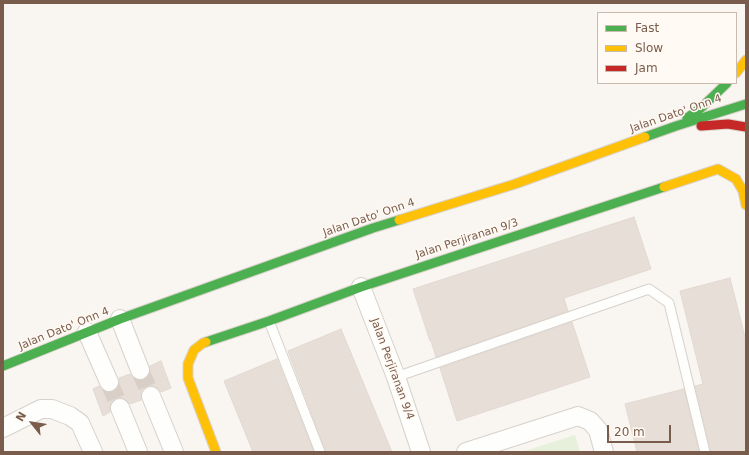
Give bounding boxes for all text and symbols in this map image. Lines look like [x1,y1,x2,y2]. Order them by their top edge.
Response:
legend [597,12,737,84]
text: Fast [635,21,659,35]
text: Slow [635,41,663,55]
text: Jam [635,61,658,75]
street label: Jalan Dato' Onn 4 [628,92,724,136]
street label: Jalan Dato' Onn 4 [321,196,417,240]
street label: Jalan Perjiranan 9/3 [414,216,520,262]
street label: Jalan Dato' Onn 4 [17,305,111,353]
street label: Jalan Perjiranan 9/4 [367,316,417,422]
north arrow [12,403,52,443]
text: N [13,410,29,424]
scale bar [609,417,673,443]
text: 20 m [614,425,645,439]

